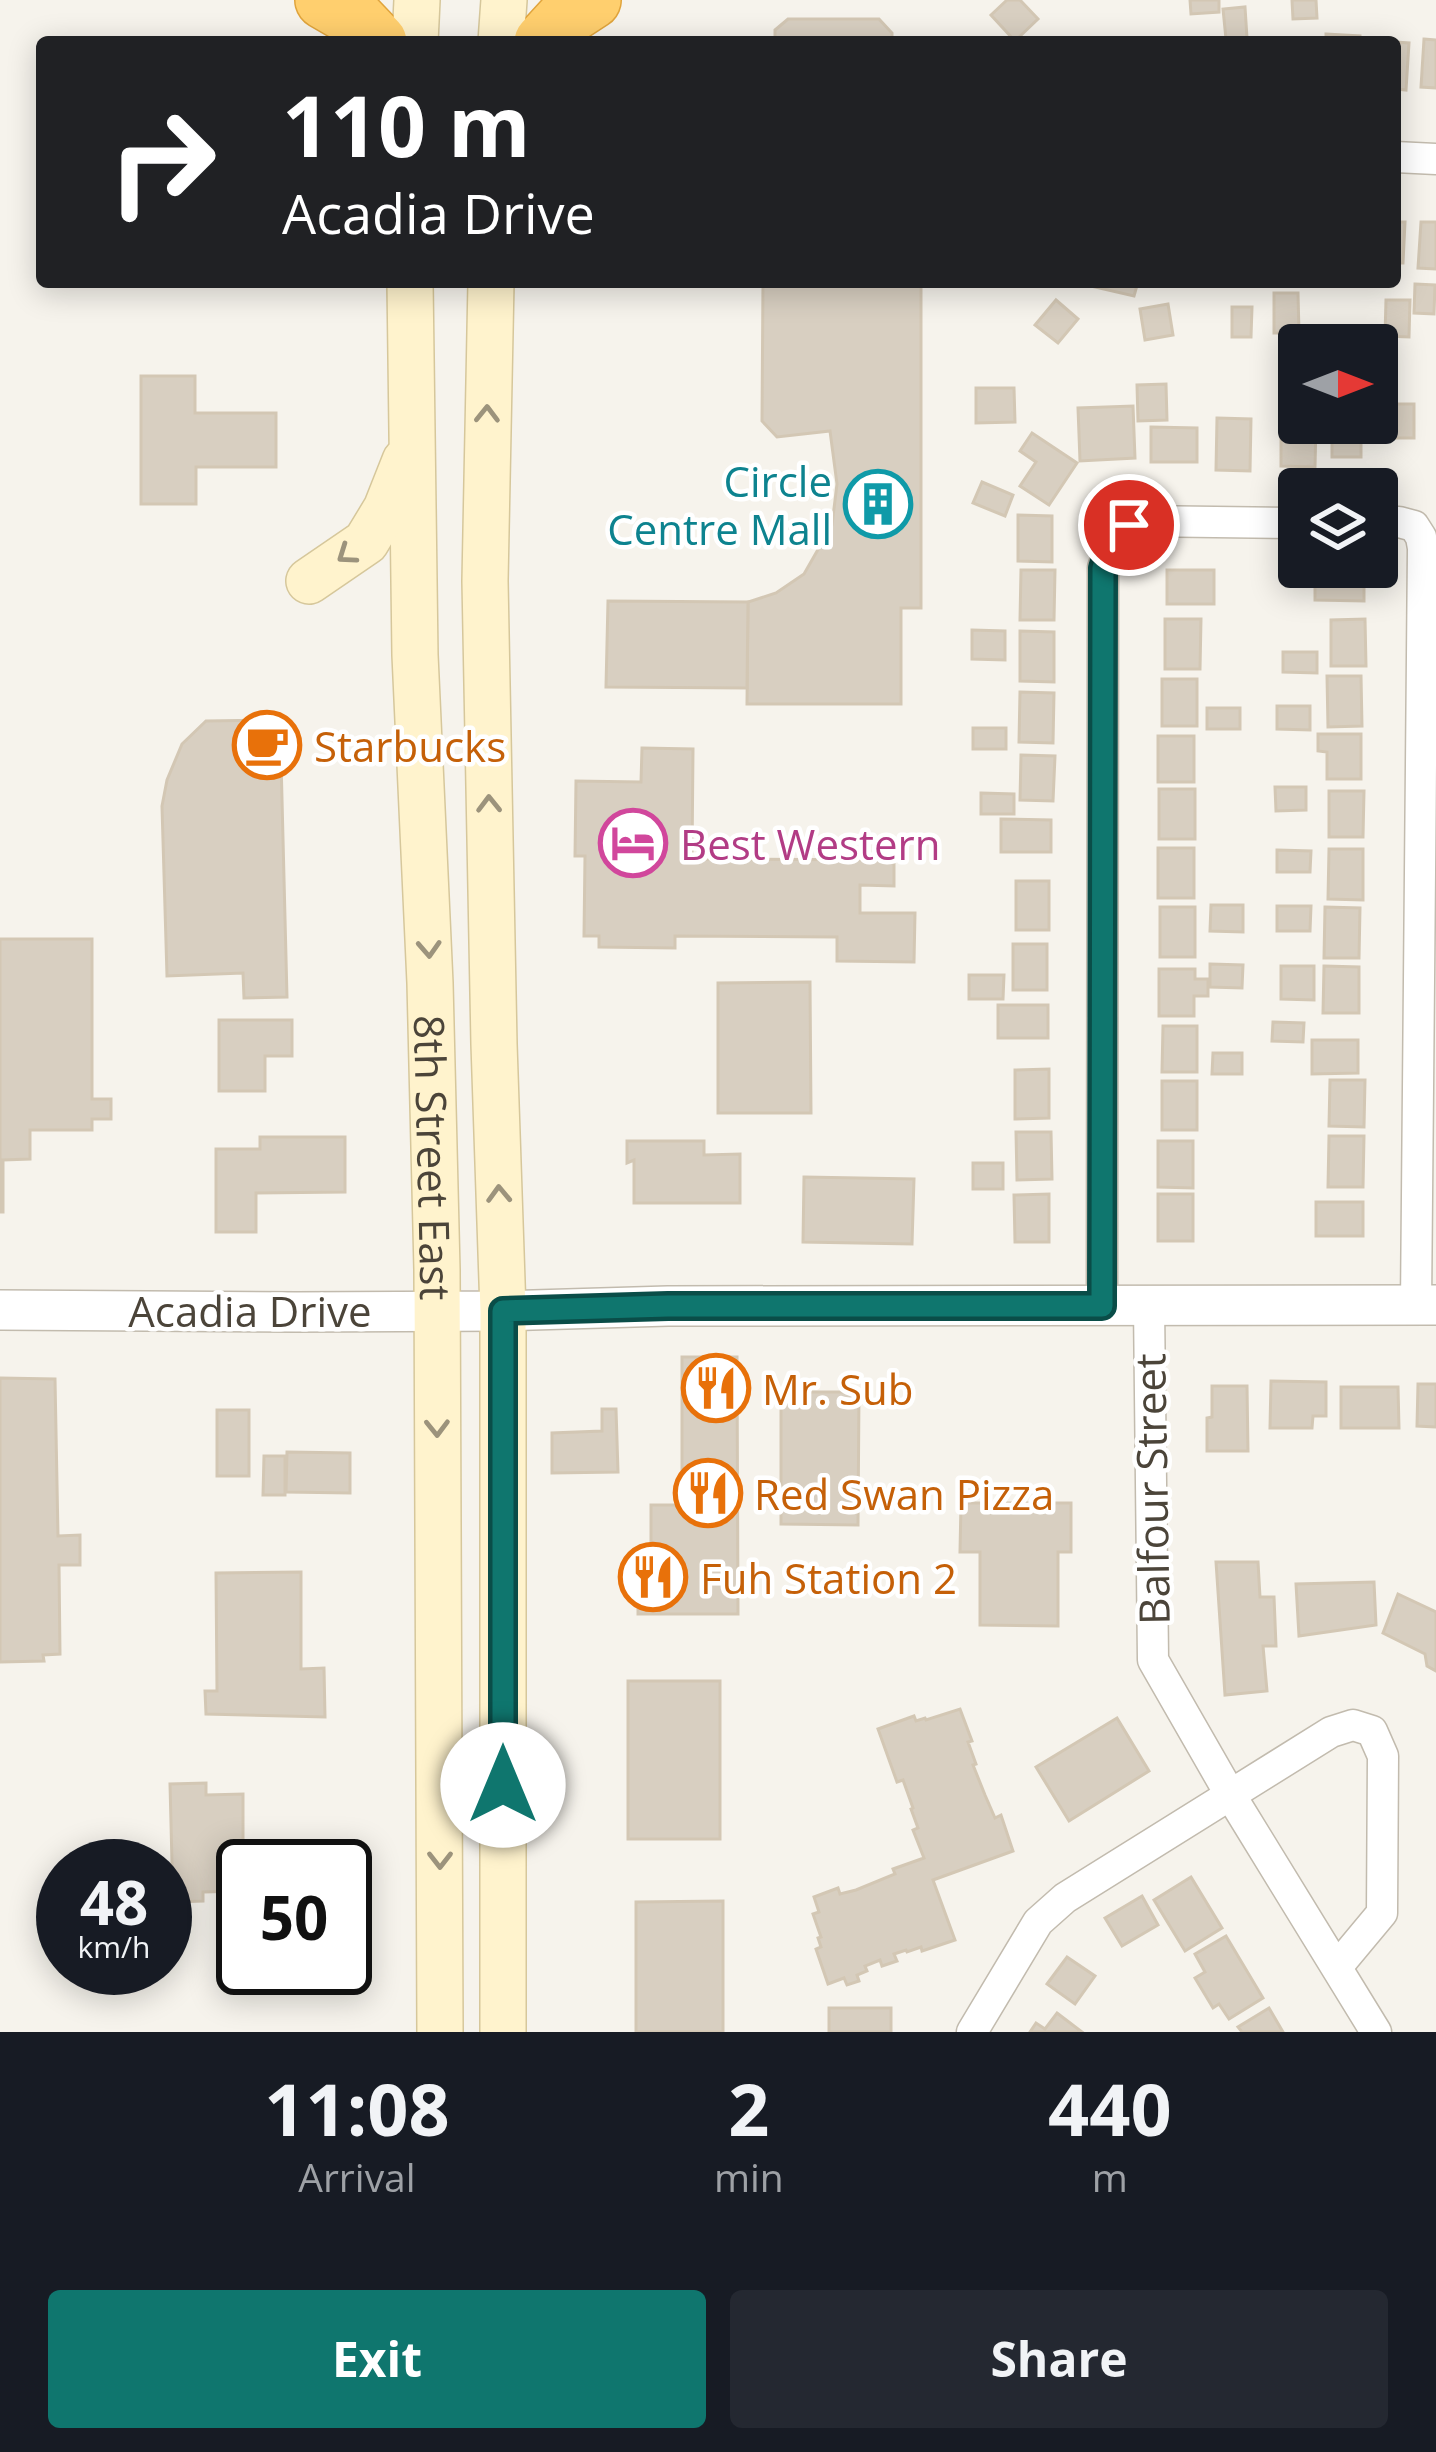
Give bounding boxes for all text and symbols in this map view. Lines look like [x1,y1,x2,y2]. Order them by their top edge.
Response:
text: 110 m [282,67,530,182]
icon: right [84,84,240,240]
text: Acadia Drive [282,176,595,250]
north arrow [1278,324,1398,444]
map controls [1278,324,1398,588]
one-way arrow [474,404,500,423]
place label: Circle Centre Mall [607,452,832,557]
button: layers [1278,468,1398,588]
building icon: Circle Centre Mall [843,469,913,539]
pin [1078,474,1180,576]
icon: arrive [1096,492,1162,558]
one-way arrow [338,541,360,563]
cafe icon: Starbucks [232,710,302,780]
place label: Starbucks [314,717,506,774]
one-way arrow [476,794,502,812]
hotel icon: Best Western [598,808,668,878]
place label: Best Western [680,815,940,872]
one-way arrow [416,940,442,959]
street label: 8th Street East [402,1014,466,1300]
one-way arrow [487,1184,513,1203]
street label: Acadia Drive [128,1282,372,1339]
restaurant icon: Mr. Sub [681,1353,751,1423]
street label: Balfour Street [1120,1353,1182,1625]
place label: Mr. Sub [762,1360,913,1417]
one-way arrow [424,1419,450,1438]
restaurant icon: Red Swan Pizza [673,1458,743,1528]
place label: Red Swan Pizza [754,1465,1054,1522]
restaurant icon: Fuh Station 2 [618,1542,688,1612]
place label: Fuh Station 2 [700,1549,957,1606]
position arrow [440,1722,566,1848]
speed limit sign: 50 [216,1839,372,1995]
one-way arrow [427,1852,453,1870]
text: 48 [80,1861,148,1943]
text: km/h [78,1926,150,1967]
text: 11:08 [264,2059,450,2157]
text: 2 [728,2059,769,2157]
text: 440 [1048,2059,1172,2157]
text: Arrival [298,2150,416,2203]
text: min [714,2150,784,2203]
text: m [1092,2150,1128,2203]
button: Exit [48,2290,706,2428]
button: Share [730,2290,1388,2428]

